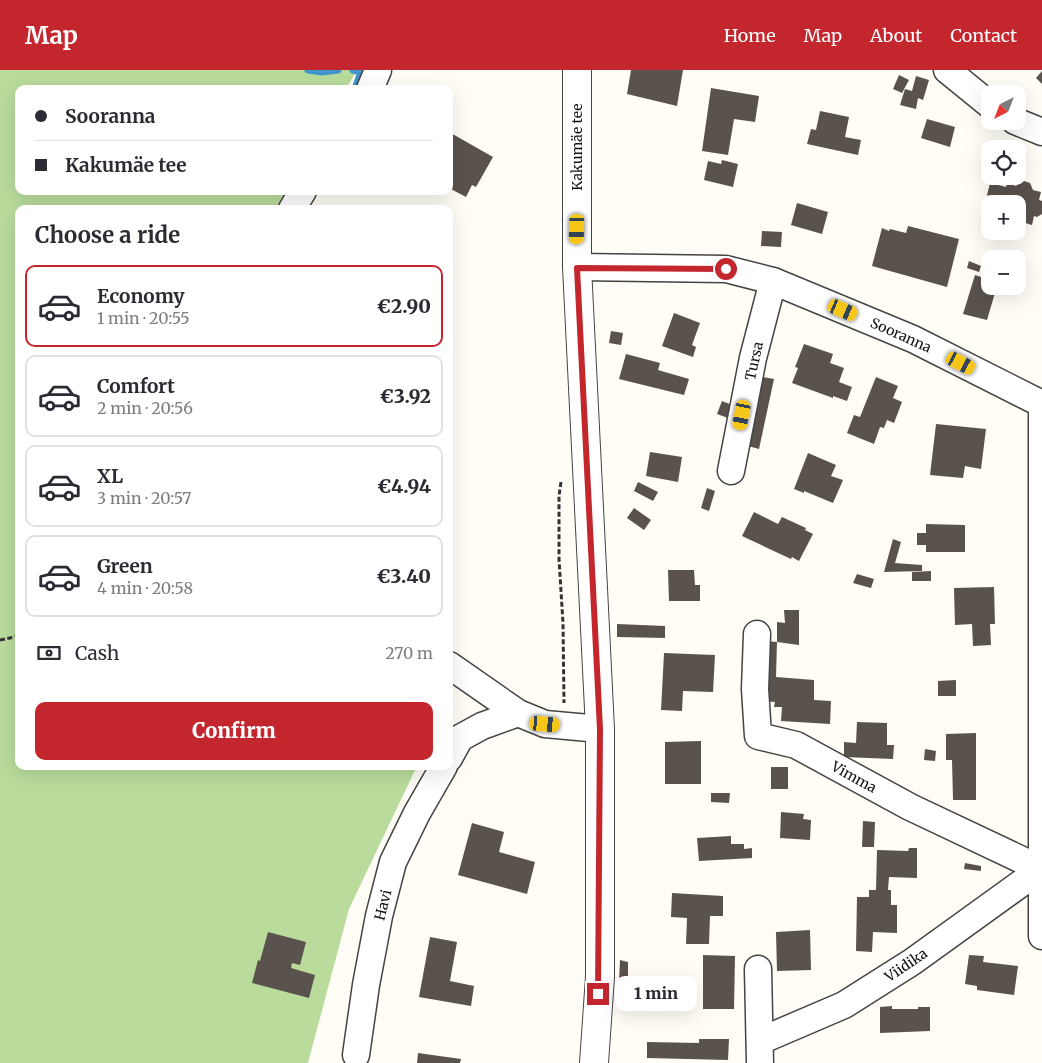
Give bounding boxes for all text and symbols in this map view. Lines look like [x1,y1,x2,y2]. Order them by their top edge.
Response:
text: Map [25,20,78,51]
text: Home [724,24,776,47]
text: Map [804,24,842,47]
text: About [870,24,922,47]
text: Contact [950,24,1017,47]
north arrow [981,85,1026,130]
map controls [981,85,1026,295]
street label: Kakumäe tee [568,103,586,191]
text: Sooranna [65,104,155,128]
button: locate [981,140,1026,185]
text: Kakumäe tee [65,153,187,177]
button: + [981,195,1026,240]
car [569,214,584,244]
text: Choose a ride [35,221,180,249]
button: − [981,250,1026,295]
route start [715,258,737,280]
icon: car [37,284,82,329]
text: Economy [97,284,185,308]
text: €2.90 [377,294,431,318]
car [826,297,859,323]
text: 1 min · 20:55 [97,308,190,328]
street label: Sooranna [868,314,935,357]
street label: Tursa [741,339,767,382]
car [944,350,977,376]
icon: car [37,374,82,419]
text: Comfort [97,374,175,398]
text: €3.92 [380,384,431,408]
text: 2 min · 20:56 [97,398,193,418]
car [731,399,752,431]
icon: car [37,464,82,509]
text: XL [97,464,123,488]
text: €4.94 [377,474,431,498]
text: 3 min · 20:57 [97,488,192,508]
icon: car [37,554,82,599]
text: Green [97,554,153,578]
text: €3.40 [376,564,431,588]
text: 4 min · 20:58 [97,578,193,598]
icon: cash [35,639,63,667]
text: Cash [75,641,119,665]
text: 270 m [385,643,433,663]
button: Confirm [35,702,433,760]
car [529,715,560,733]
street label: Vimma [827,757,880,797]
street label: Havi [371,887,396,922]
street label: Viidika [880,944,931,986]
callout: 1 min [616,976,698,1012]
route end [587,983,609,1005]
text: 1 min [634,983,678,1003]

